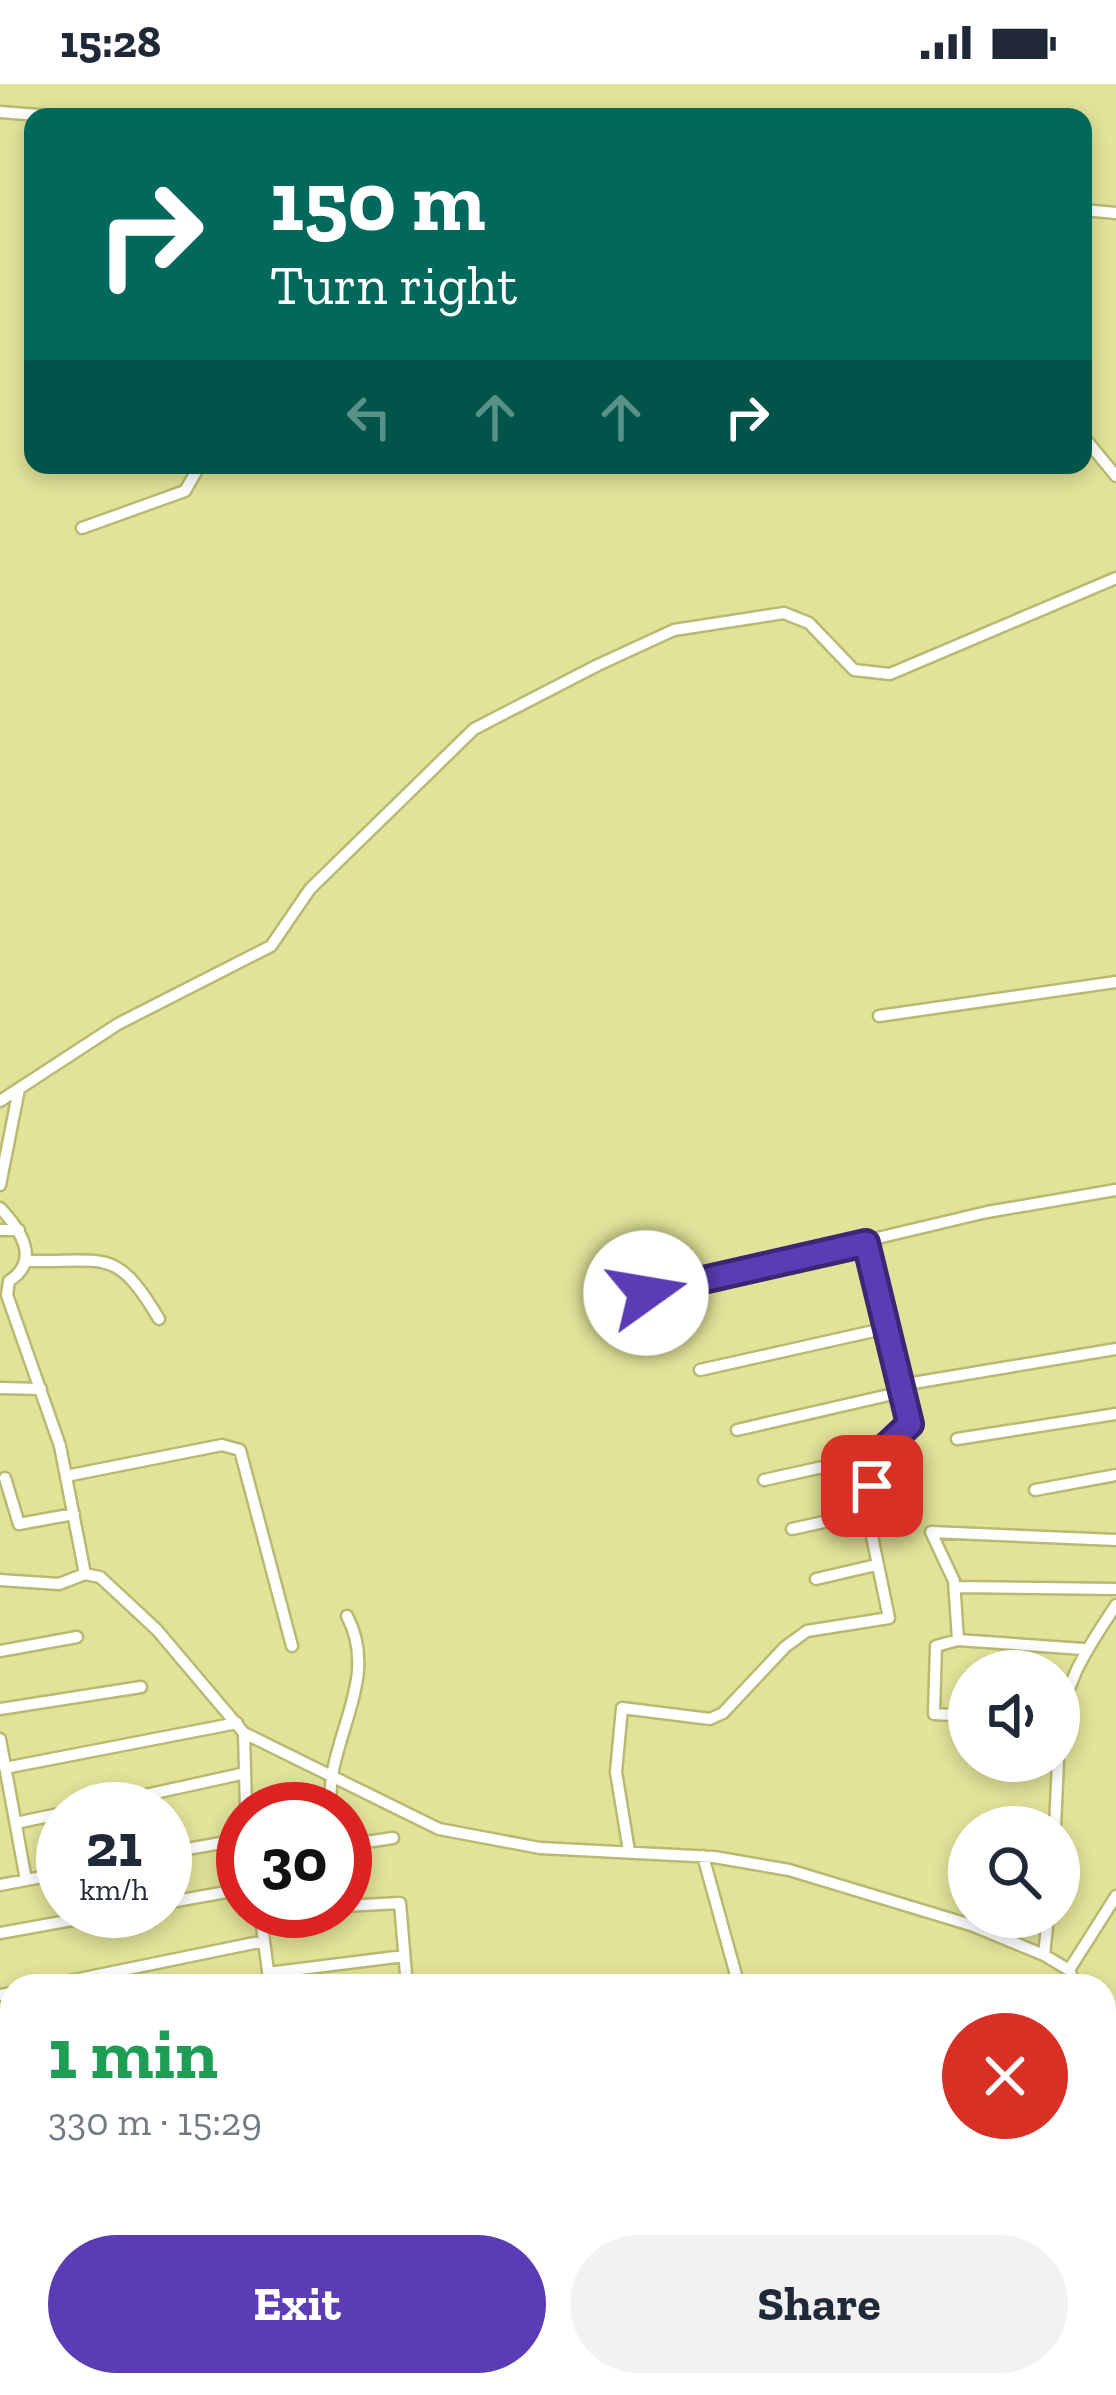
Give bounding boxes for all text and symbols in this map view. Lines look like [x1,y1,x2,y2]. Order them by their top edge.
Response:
text: 15:28 [60,15,161,69]
text: 150 m [270,151,485,252]
icon: right [72,156,228,312]
text: Turn right [270,253,517,318]
icon: left [336,384,402,450]
icon: ahead [462,384,528,450]
icon: ahead [588,384,654,450]
icon: right [714,384,780,450]
position arrow [583,1230,709,1356]
pin [821,1435,923,1537]
icon: arrive [839,1453,905,1519]
map controls [948,1650,1080,1938]
button: sound [948,1650,1080,1782]
speed limit sign: 30 [216,1782,372,1938]
button: search [948,1806,1080,1938]
text: 21 [86,1809,142,1881]
text: km/h [80,1872,148,1908]
text: 1 min [48,2010,218,2096]
button: close [942,2013,1068,2139]
text: 330 m · 15:29 [48,2098,262,2145]
button: Exit [48,2235,546,2373]
button: Share [570,2235,1068,2373]

